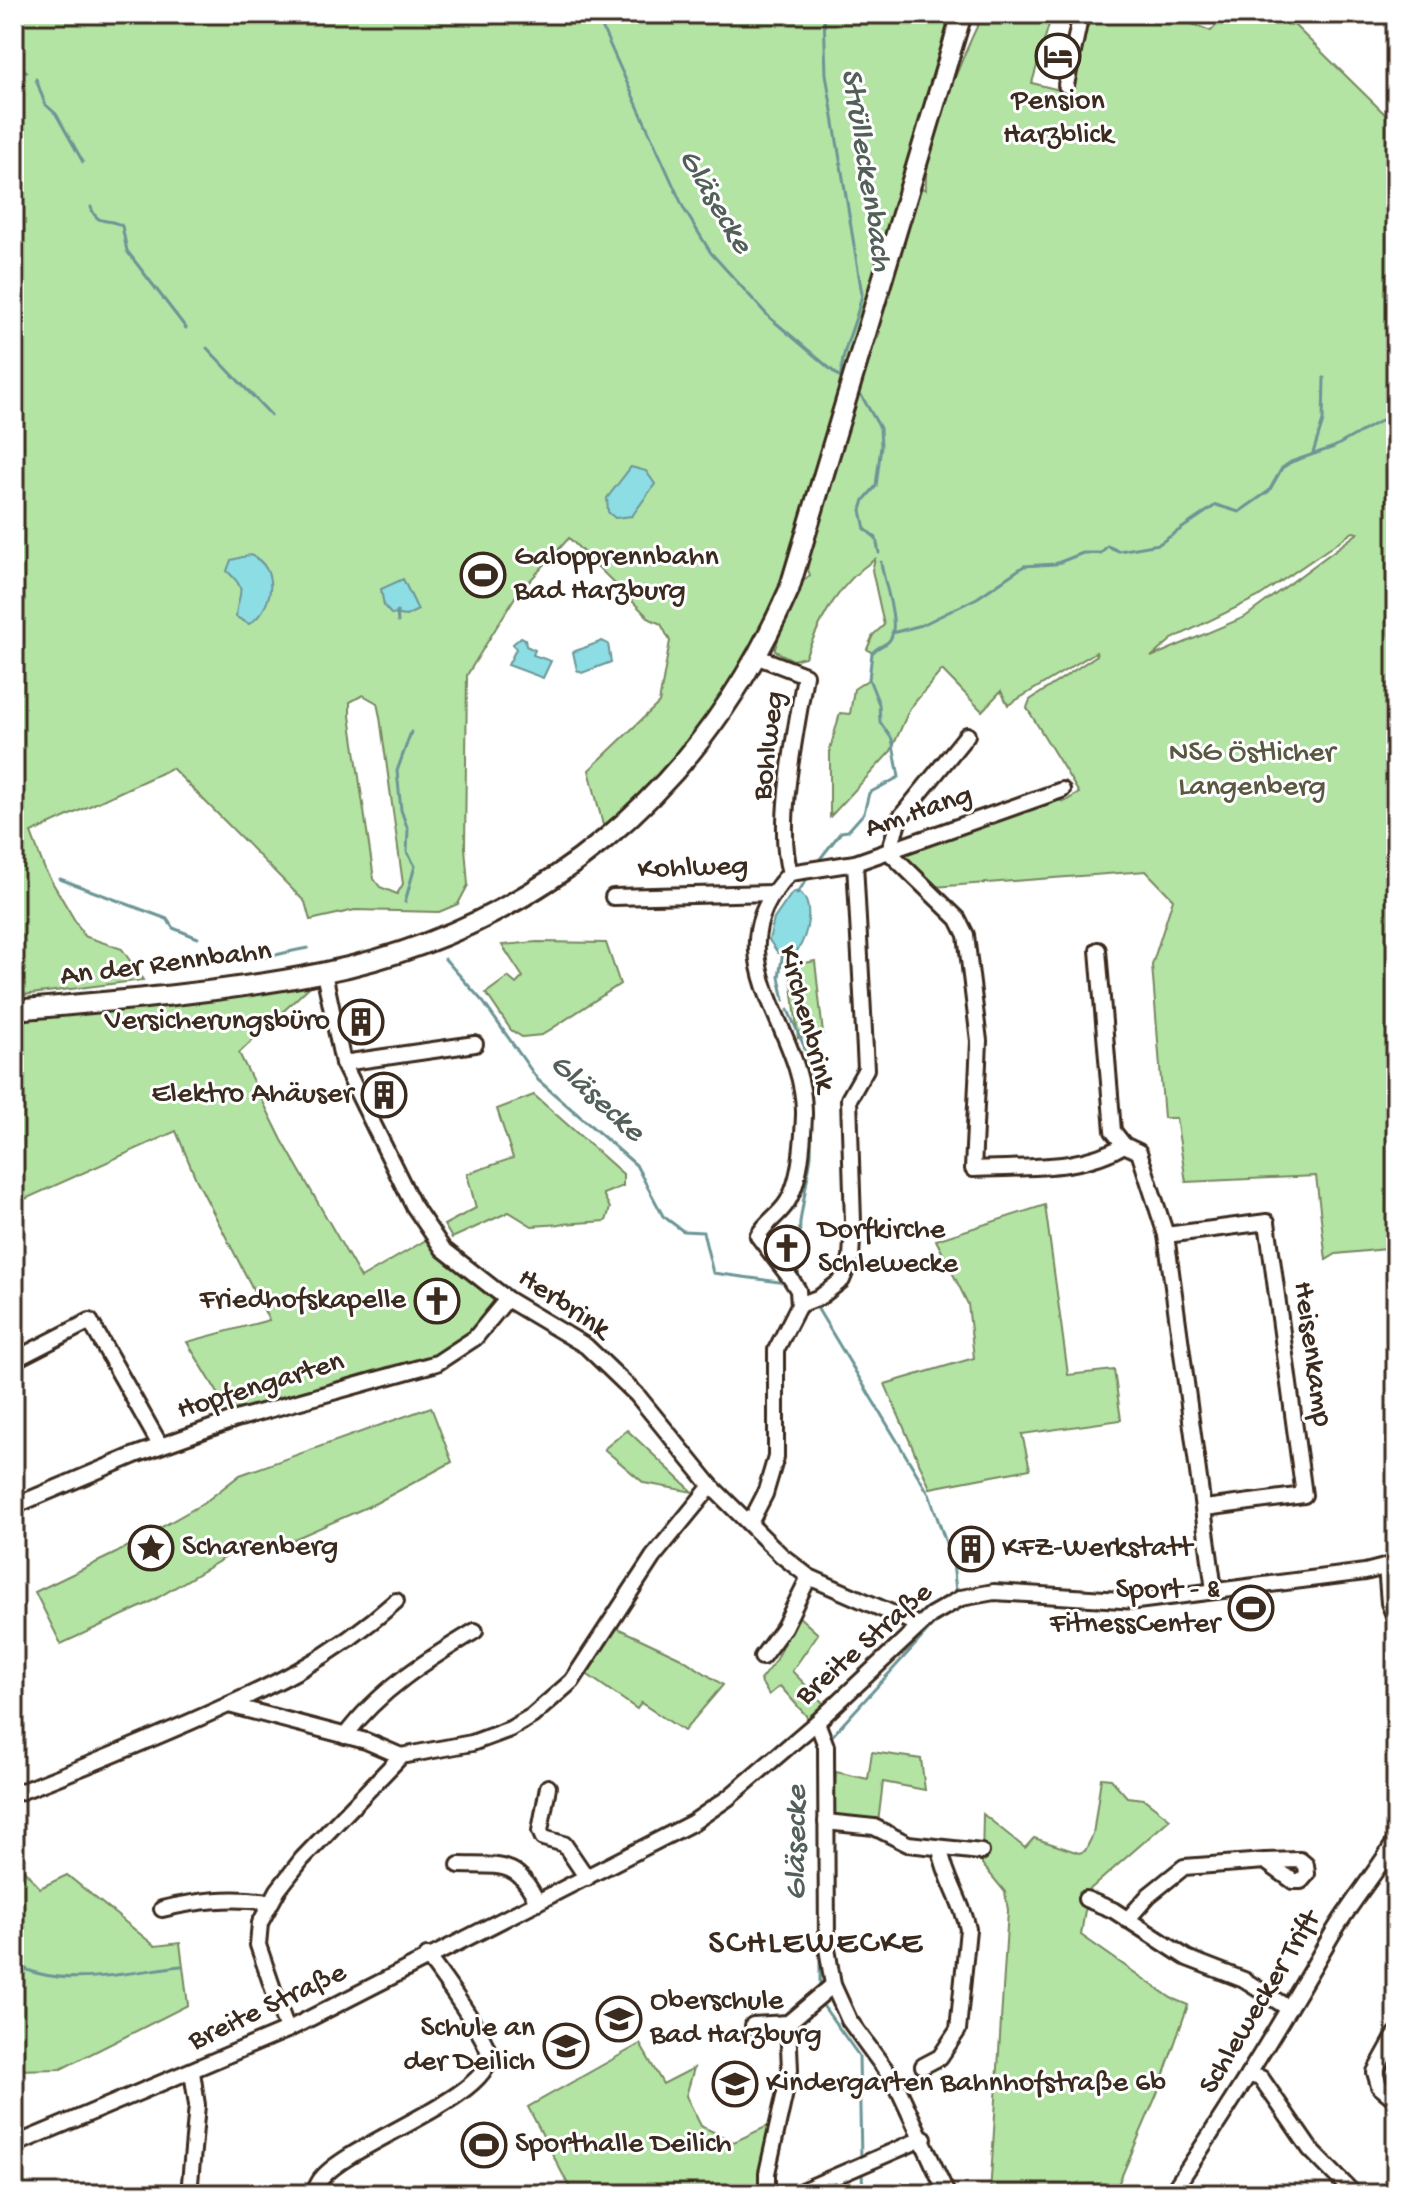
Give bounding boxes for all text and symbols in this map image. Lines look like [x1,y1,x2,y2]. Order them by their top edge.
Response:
hotel icon: Pension Harzblick [1034,32,1082,80]
water label: Strülleckenbach [830,66,900,275]
place label: Pension Harzblick [1003,85,1116,154]
water label: Gläsecke [668,143,761,262]
place label: Galopprennbahn Bad Harzburg [513,541,719,610]
sports icon: Galopprennbahn Bad Harzburg [459,551,507,599]
street label: Bohlweg [746,690,794,803]
park label: NSG Östlicher Langenberg [1169,737,1338,806]
street label: Am Hang [861,778,977,848]
street label: Kohlweg [637,850,749,888]
street label: An der Rennbahn [58,935,274,995]
street label: Kirchenbrink [769,942,842,1099]
building icon: Versicherungsbüro [337,998,385,1046]
place label: Versicherungsbüro [104,1005,330,1040]
water label: Gläsecke [541,1046,653,1153]
building icon: Elektro Ahäuser [360,1071,408,1119]
place label: Elektro Ahäuser [152,1078,355,1113]
place label: Dorfkirche Schlewecke [816,1214,959,1283]
church icon: Dorfkirche Schlewecke [763,1224,811,1272]
street label: Herbrink [510,1261,618,1350]
church icon: Friedhofskapelle [413,1277,461,1325]
street label: Heisenkamp [1284,1279,1339,1429]
place label: Friedhofskapelle [199,1284,407,1319]
street label: Hopfengarten [173,1345,349,1429]
place icon: Scharenberg [127,1524,175,1572]
building icon: KFZ-Werkstatt [947,1525,995,1573]
place label: Scharenberg [182,1531,338,1566]
place label: KFZ-Werkstatt [1002,1532,1195,1567]
place label: Sport - & FitnessCenter [1049,1574,1222,1643]
street label: Breite Straße [789,1576,941,1715]
sports icon: Sport - & FitnessCenter [1227,1584,1275,1632]
water label: Gläsecke [779,1784,817,1900]
street label: Schlewecker Trift [1192,1903,1331,2101]
district label: SCHLEWECKE [708,1925,924,1965]
street label: Breite Straße [183,1956,353,2060]
place label: Oberschule Bad Harzburg [649,1985,822,2054]
school or university icon: Oberschule Bad Harzburg [595,1995,643,2043]
place label: Schule an der Deilich [403,2012,535,2081]
school or university icon: Schule an der Deilich [542,2022,590,2070]
school or university icon: Kindergarten Bahnhofstraße 6b [711,2060,759,2108]
place label: Kindergarten Bahnhofstraße 6b [766,2067,1166,2102]
sports icon: Sporthalle Deilich [460,2121,508,2169]
place label: Sporthalle Deilich [515,2128,732,2163]

